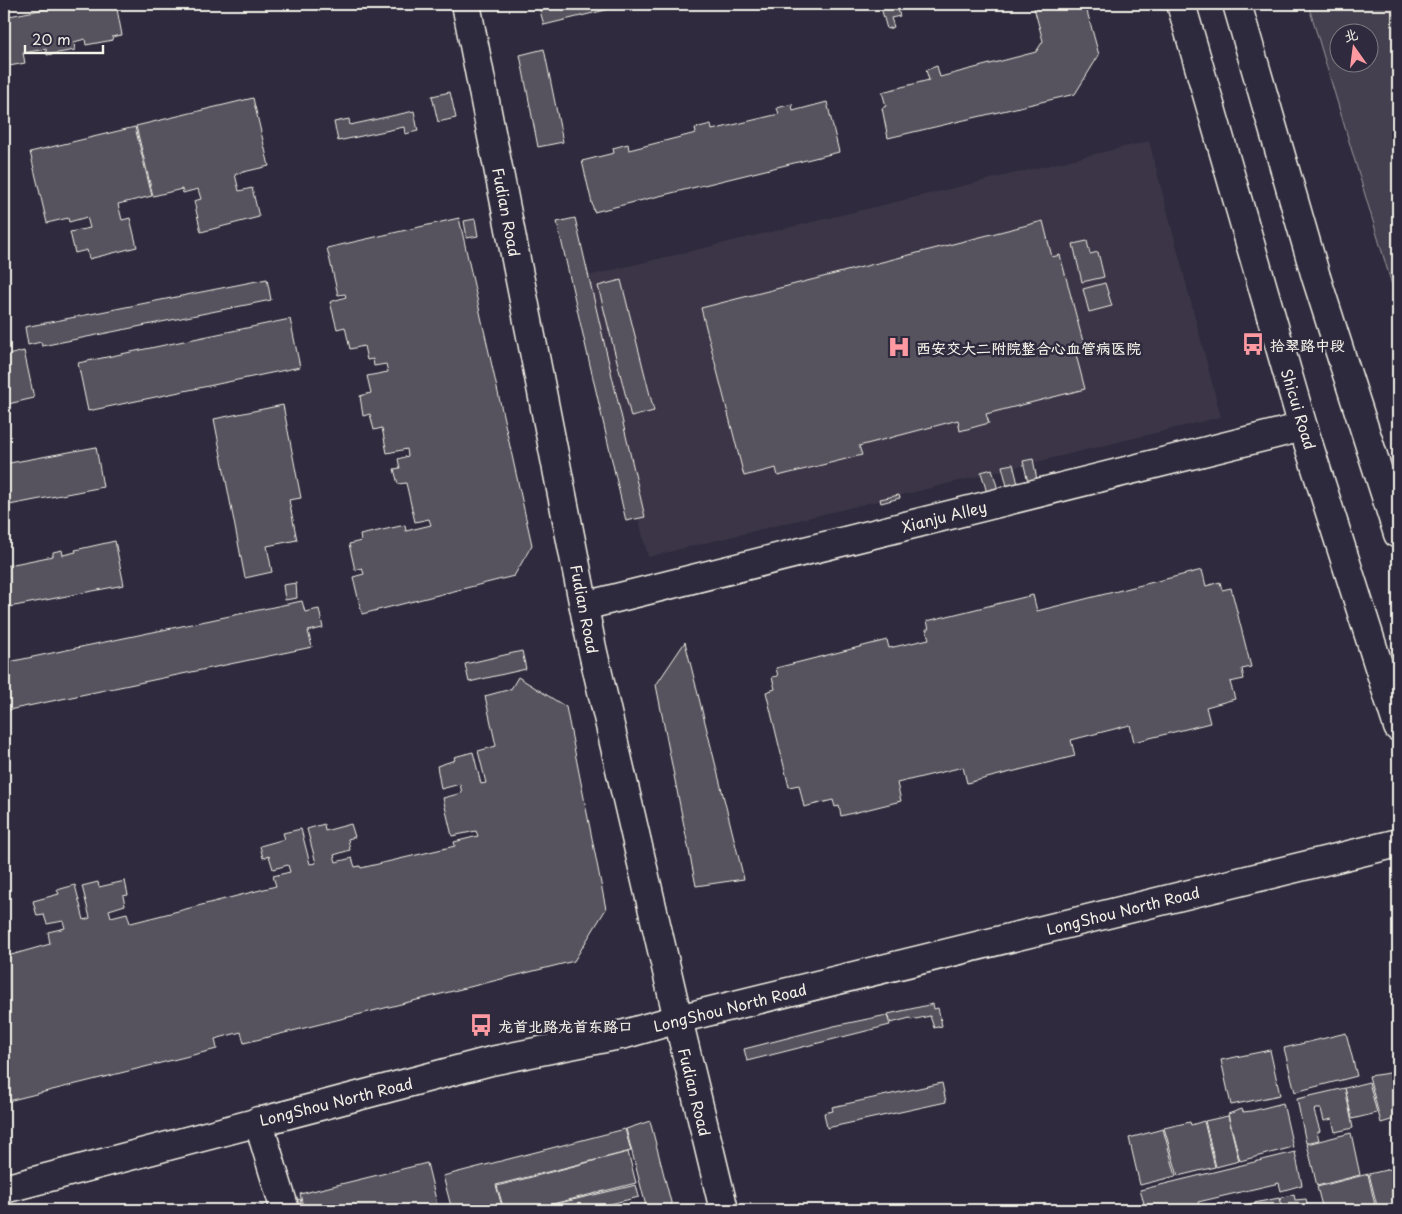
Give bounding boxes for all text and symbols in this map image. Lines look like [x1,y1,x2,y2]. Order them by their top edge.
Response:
scale bar [25,22,102,54]
north arrow [1330,22,1380,72]
text: 北 [1341,23,1360,47]
text: 20 m [32,27,71,50]
street label: Fudian Road [487,166,527,258]
bus stop icon: 拾翠路中段 [1240,331,1266,357]
place label: 拾翠路中段 [1270,333,1345,356]
hospital icon: 西安交大二附院整合心血管病医院 [886,334,912,360]
place label: 西安交大二附院整合心血管病医院 [916,336,1141,359]
street label: Shicui Road [1276,366,1322,452]
street label: Xianju Alley [899,494,989,538]
street label: Fudian Road [565,563,605,655]
street label: LongShou North Road [1044,880,1202,940]
street label: LongShou North Road [651,977,809,1037]
bus stop icon: 龙首北路龙首东路口 [468,1012,494,1038]
place label: 龙首北路龙首东路口 [498,1014,633,1037]
street label: Fudian Road [673,1045,717,1139]
street label: LongShou North Road [257,1071,415,1131]

